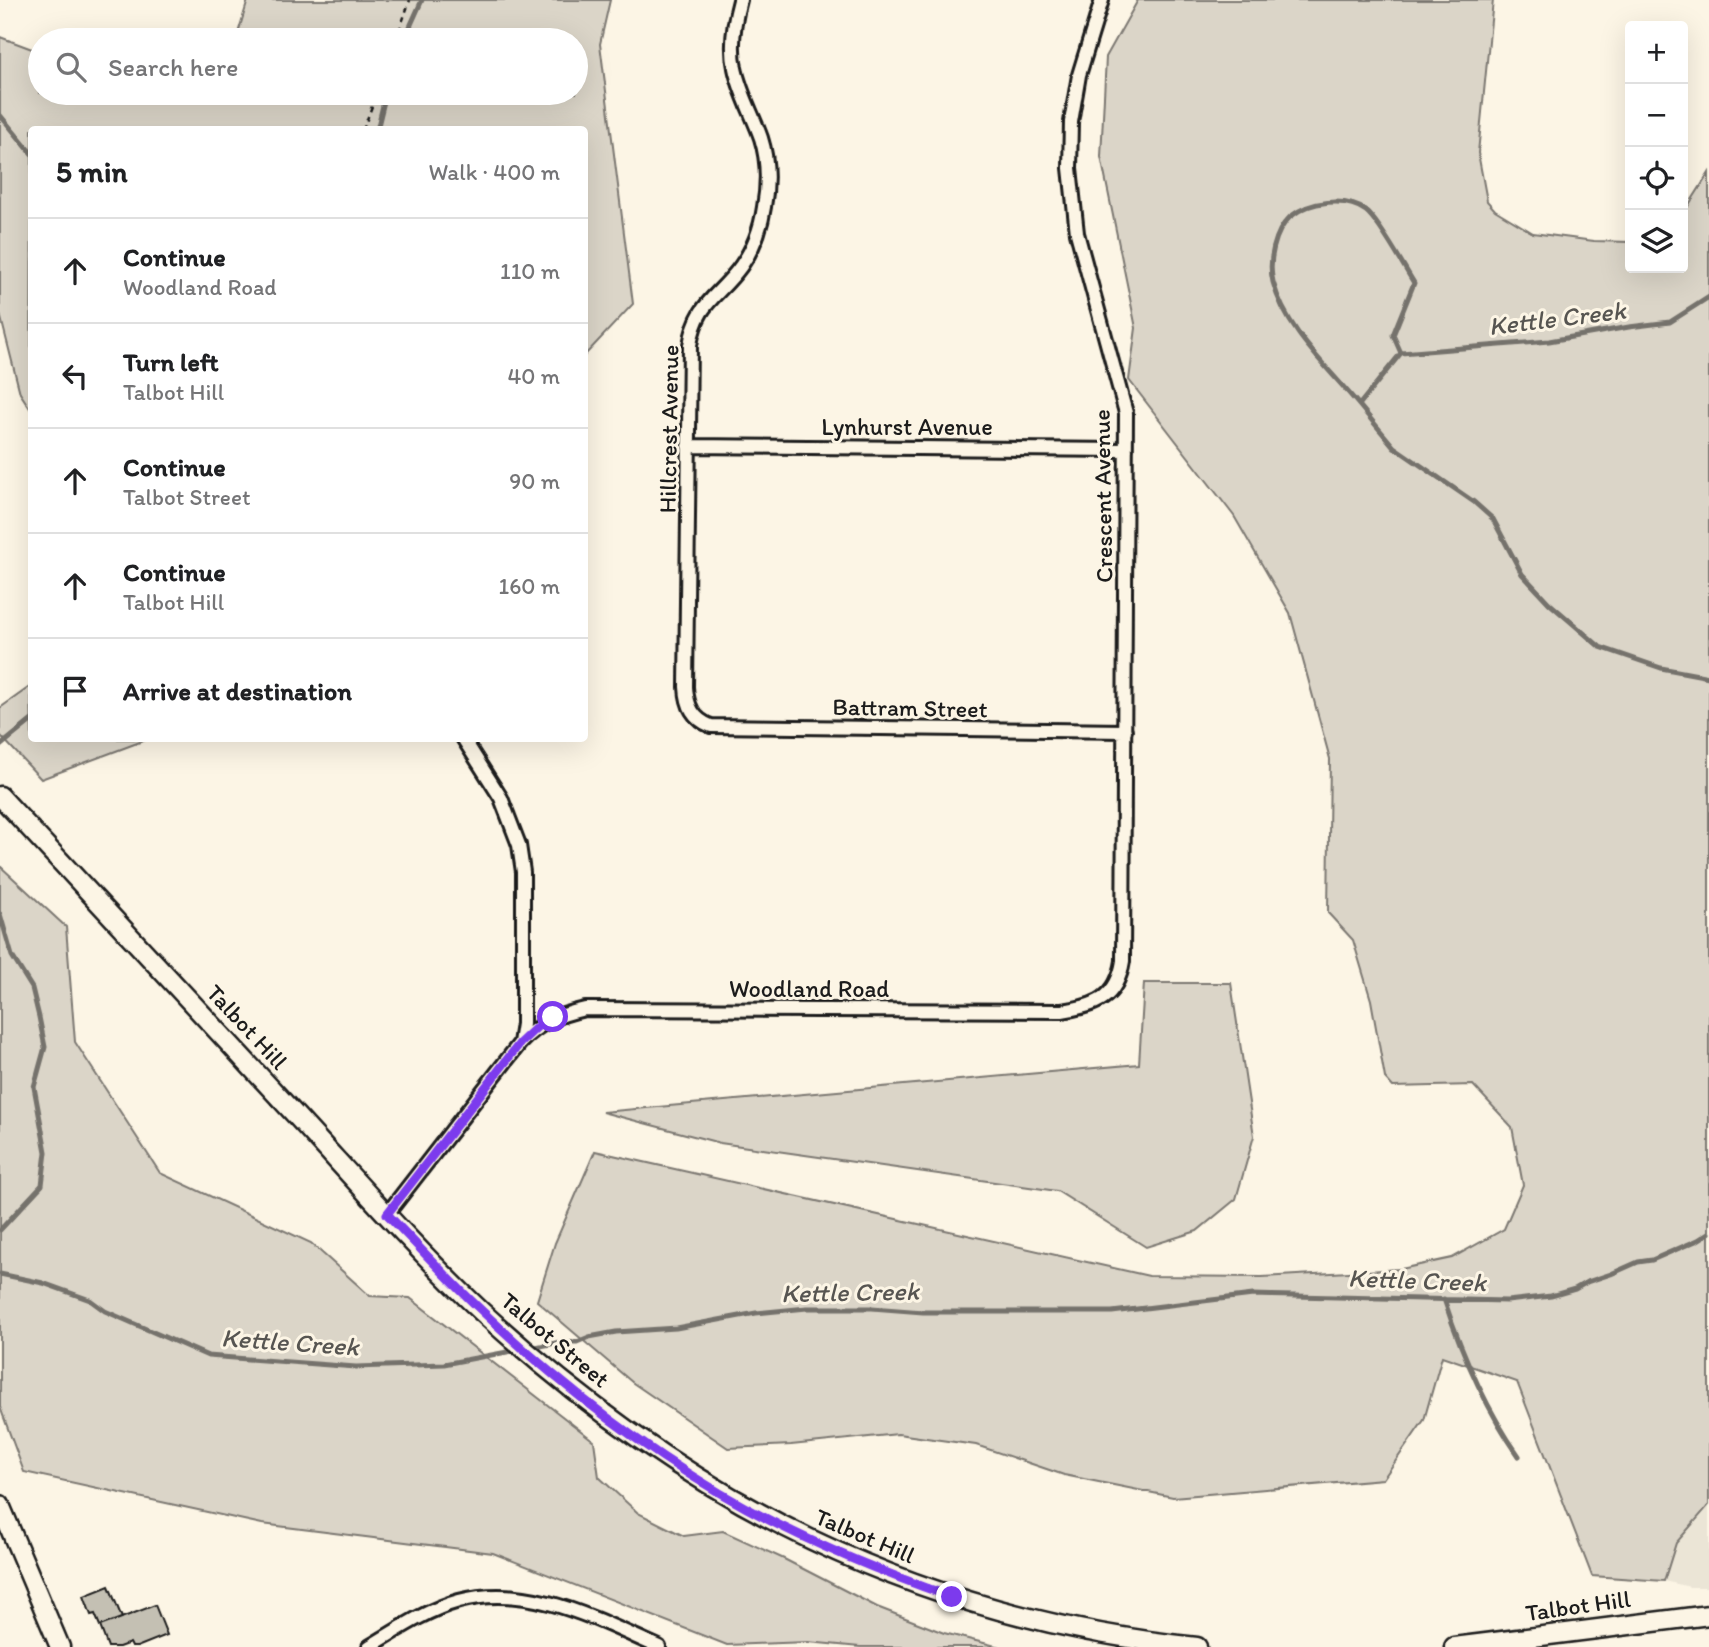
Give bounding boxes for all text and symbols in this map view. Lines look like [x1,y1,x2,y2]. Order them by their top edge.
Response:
map controls [1625,21,1688,273]
button: + [1625,21,1688,84]
search box [28,28,588,105]
icon: search [52,48,90,86]
text: Search here [108,51,238,83]
button: − [1625,84,1688,147]
button: locate [1625,147,1688,210]
text: 5 min [56,153,127,190]
text: Walk · 400 m [428,158,560,186]
button: layers [1625,210,1688,273]
text: Continue [123,241,226,273]
icon: ahead [56,252,94,290]
text: 110 m [500,257,560,285]
text: Woodland Road [123,273,277,301]
water label: Kettle Creek [1487,294,1629,342]
street label: Hillcrest Avenue [653,344,684,514]
text: Turn left [123,346,219,378]
icon: left [56,357,94,395]
text: 40 m [507,362,560,390]
text: Talbot Hill [123,378,224,406]
street label: Crescent Avenue [1086,409,1119,583]
street label: Lynhurst Avenue [821,412,993,441]
text: Continue [123,451,226,483]
icon: ahead [56,462,94,500]
text: 90 m [509,467,560,495]
text: Talbot Street [123,483,251,511]
text: Continue [123,556,226,588]
icon: ahead [56,567,94,605]
text: 160 m [498,572,560,600]
text: Talbot Hill [123,588,224,616]
icon: arrive [56,672,94,710]
text: Arrive at destination [123,675,352,707]
street label: Battram Street [832,692,988,723]
street label: Woodland Road [729,974,889,1003]
street label: Talbot Hill [201,978,294,1075]
route start [537,1001,568,1032]
water label: Kettle Creek [1348,1262,1488,1298]
water label: Kettle Creek [781,1275,921,1309]
street label: Talbot Street [495,1286,616,1394]
water label: Kettle Creek [220,1321,361,1363]
street label: Talbot Hill [811,1502,920,1570]
route end [936,1581,967,1612]
street label: Talbot Hill [1524,1584,1633,1627]

